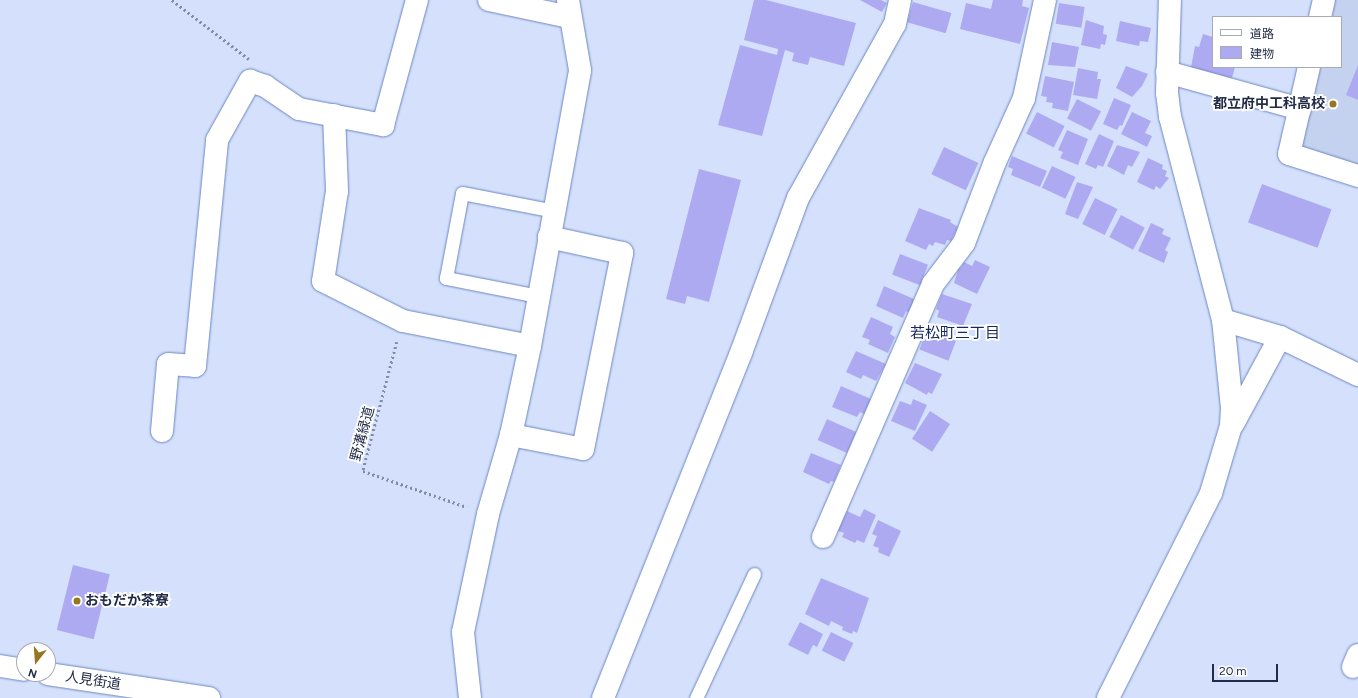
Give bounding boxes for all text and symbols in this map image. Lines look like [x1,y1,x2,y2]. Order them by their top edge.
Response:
legend [1212,16,1342,68]
text: 道路 [1250,27,1274,41]
text: 建物 [1250,47,1274,61]
place label: 都立府中工科高校 [1213,96,1325,112]
marker: 都立府中工科高校 [1328,99,1338,109]
district label: 若松町三丁目 [910,325,1000,343]
street label: 野溝緑道 [348,405,378,463]
place label: おもだか茶寮 [85,593,169,609]
marker: おもだか茶寮 [72,596,82,606]
north arrow [16,642,56,682]
scale bar [1214,656,1280,682]
text: 20 m [1219,664,1247,678]
text: N [27,666,39,680]
street label: 人見街道 [64,668,122,694]

